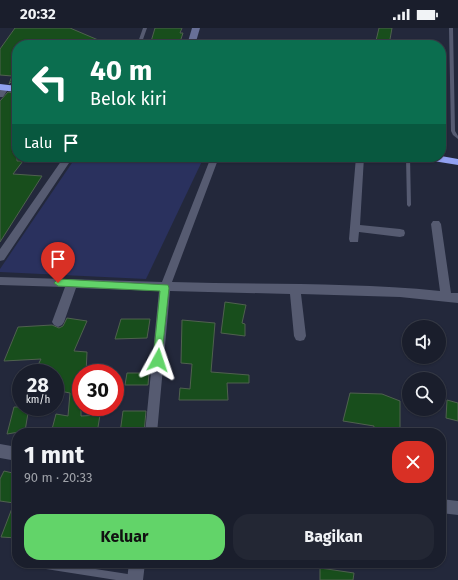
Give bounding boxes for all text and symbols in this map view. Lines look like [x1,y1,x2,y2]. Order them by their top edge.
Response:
text: 20:32 [20,5,56,23]
text: 40 m [90,54,153,87]
icon: left [24,56,76,108]
text: Belok kiri [90,88,167,110]
icon: arrive [60,132,82,154]
text: Lalu [24,134,52,152]
pin [41,242,75,283]
icon: arrive [47,248,69,270]
map controls [402,320,446,416]
button: sound [402,320,446,364]
position arrow [137,339,179,381]
speed limit sign: 30 [72,364,124,416]
button: search [402,372,446,416]
text: 28 [27,373,49,397]
text: km/h [26,394,50,406]
text: 1 mnt [24,441,84,469]
button: close [392,441,434,483]
text: 90 m · 20:33 [24,470,93,485]
button: Keluar [24,514,225,560]
button: Bagikan [233,514,434,560]

